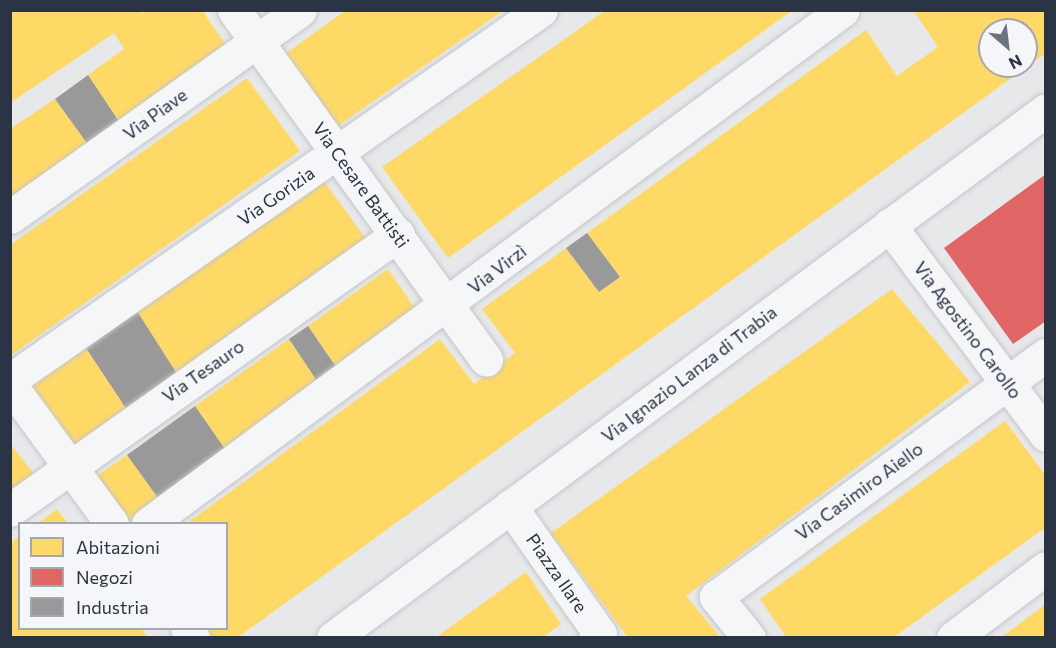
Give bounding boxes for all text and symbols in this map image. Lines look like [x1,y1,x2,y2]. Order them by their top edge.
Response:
north arrow [978,18,1038,78]
text: N [1006,51,1026,74]
street label: Via Piave [119,84,191,144]
street label: Via Cesare Battisti [308,118,414,252]
street label: Via Gorizia [234,162,318,230]
street label: Via Virzì [464,240,530,298]
street label: Via Agostino Carollo [909,257,1027,403]
street label: Via Ignazio Lanza di Trabia [597,301,781,447]
street label: Via Tesauro [158,335,248,407]
street label: Via Casimiro Aiello [791,438,927,544]
legend [18,522,228,630]
street label: Piazza Ilare [522,529,592,617]
text: Abitazioni [76,536,160,558]
text: Negozi [76,566,133,588]
text: Industria [76,596,149,618]

